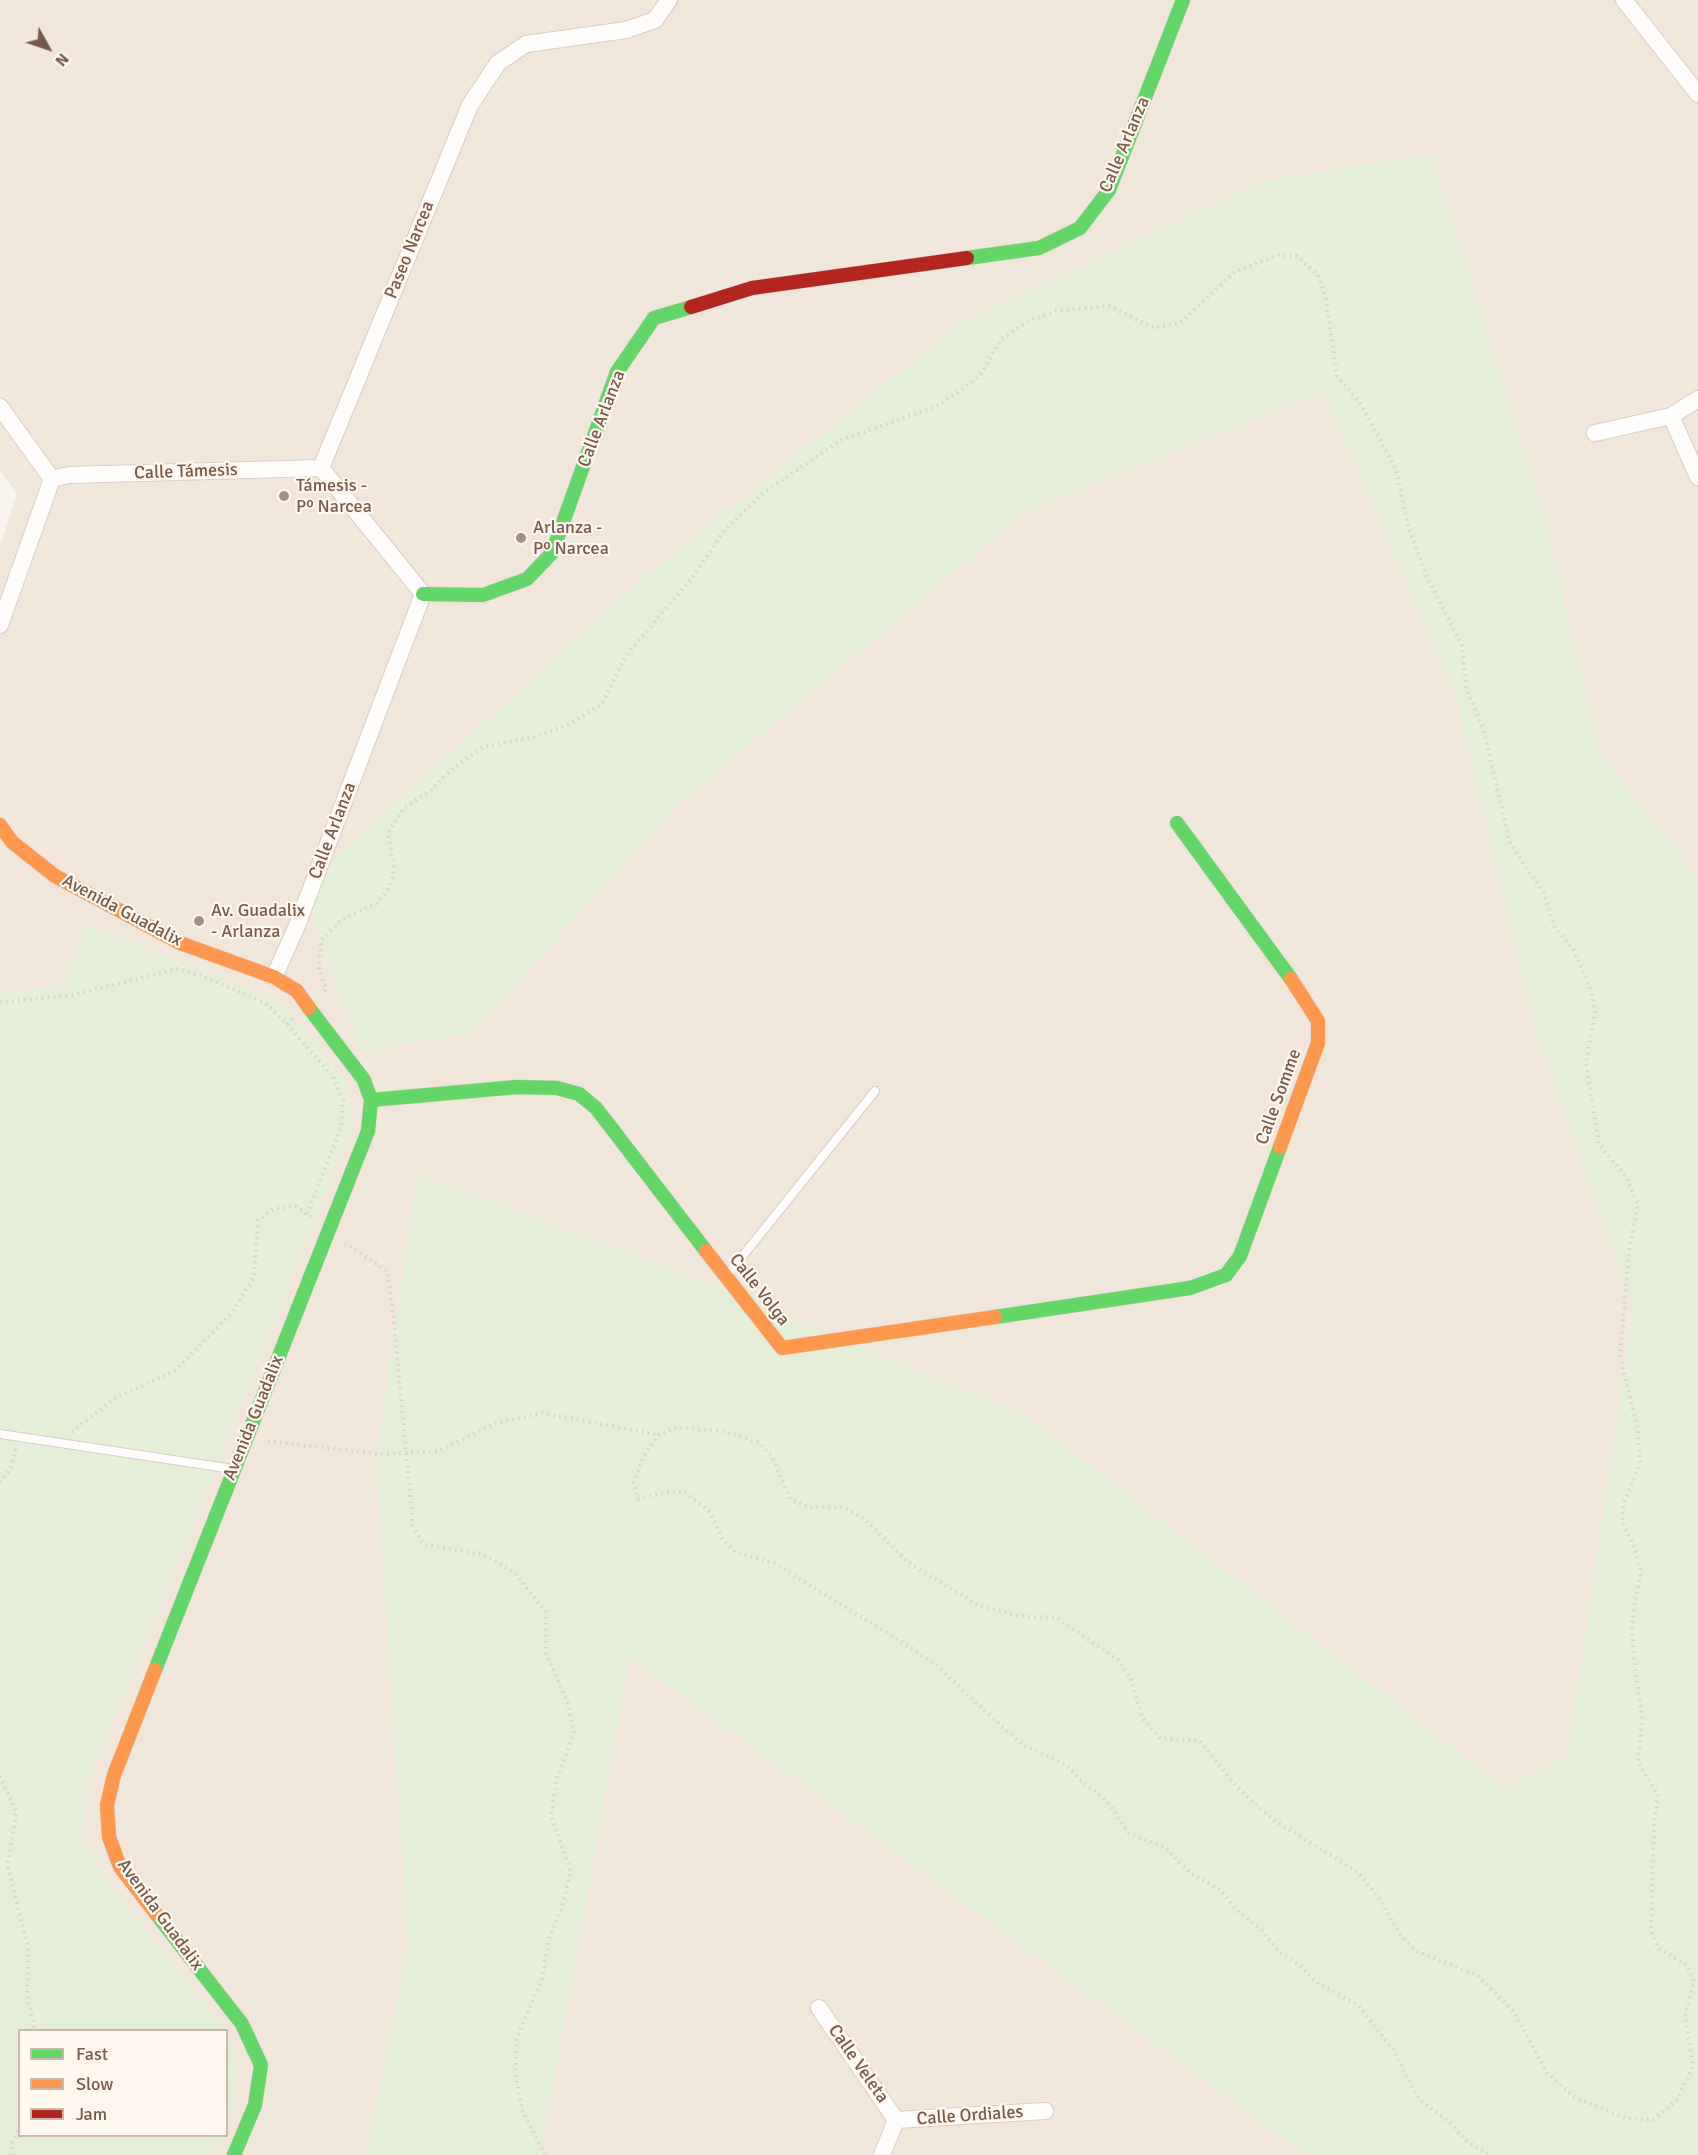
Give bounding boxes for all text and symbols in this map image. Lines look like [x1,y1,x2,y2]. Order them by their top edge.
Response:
north arrow [18,18,78,78]
text: N [51,49,73,70]
street label: Calle Arlanza [1095,94,1155,196]
street label: Paseo Narcea [381,198,439,302]
street label: Calle Arlanza [574,367,630,471]
street label: Calle Támesis [134,459,238,485]
place label: Támesis - Pº Narcea [296,475,372,518]
marker: Támesis - Pº Narcea [277,489,291,503]
place label: Arlanza - Pº Narcea [533,517,609,560]
marker: Arlanza - Pº Narcea [514,531,528,545]
street label: Calle Arlanza [305,779,361,883]
street label: Avenida Guadalix [58,870,186,952]
place label: Av. Guadalix - Arlanza [211,900,305,942]
marker: Av. Guadalix - Arlanza [192,914,206,928]
street label: Calle Somme [1252,1046,1306,1148]
street label: Calle Volga [724,1250,794,1330]
street label: Avenida Guadalix [219,1353,289,1483]
street label: Avenida Guadalix [112,1855,208,1975]
street label: Calle Veleta [823,2021,893,2107]
legend [18,2029,228,2137]
text: Fast [76,2043,108,2065]
text: Slow [76,2073,113,2095]
street label: Calle Ordiales [916,2102,1024,2130]
text: Jam [76,2103,107,2125]

